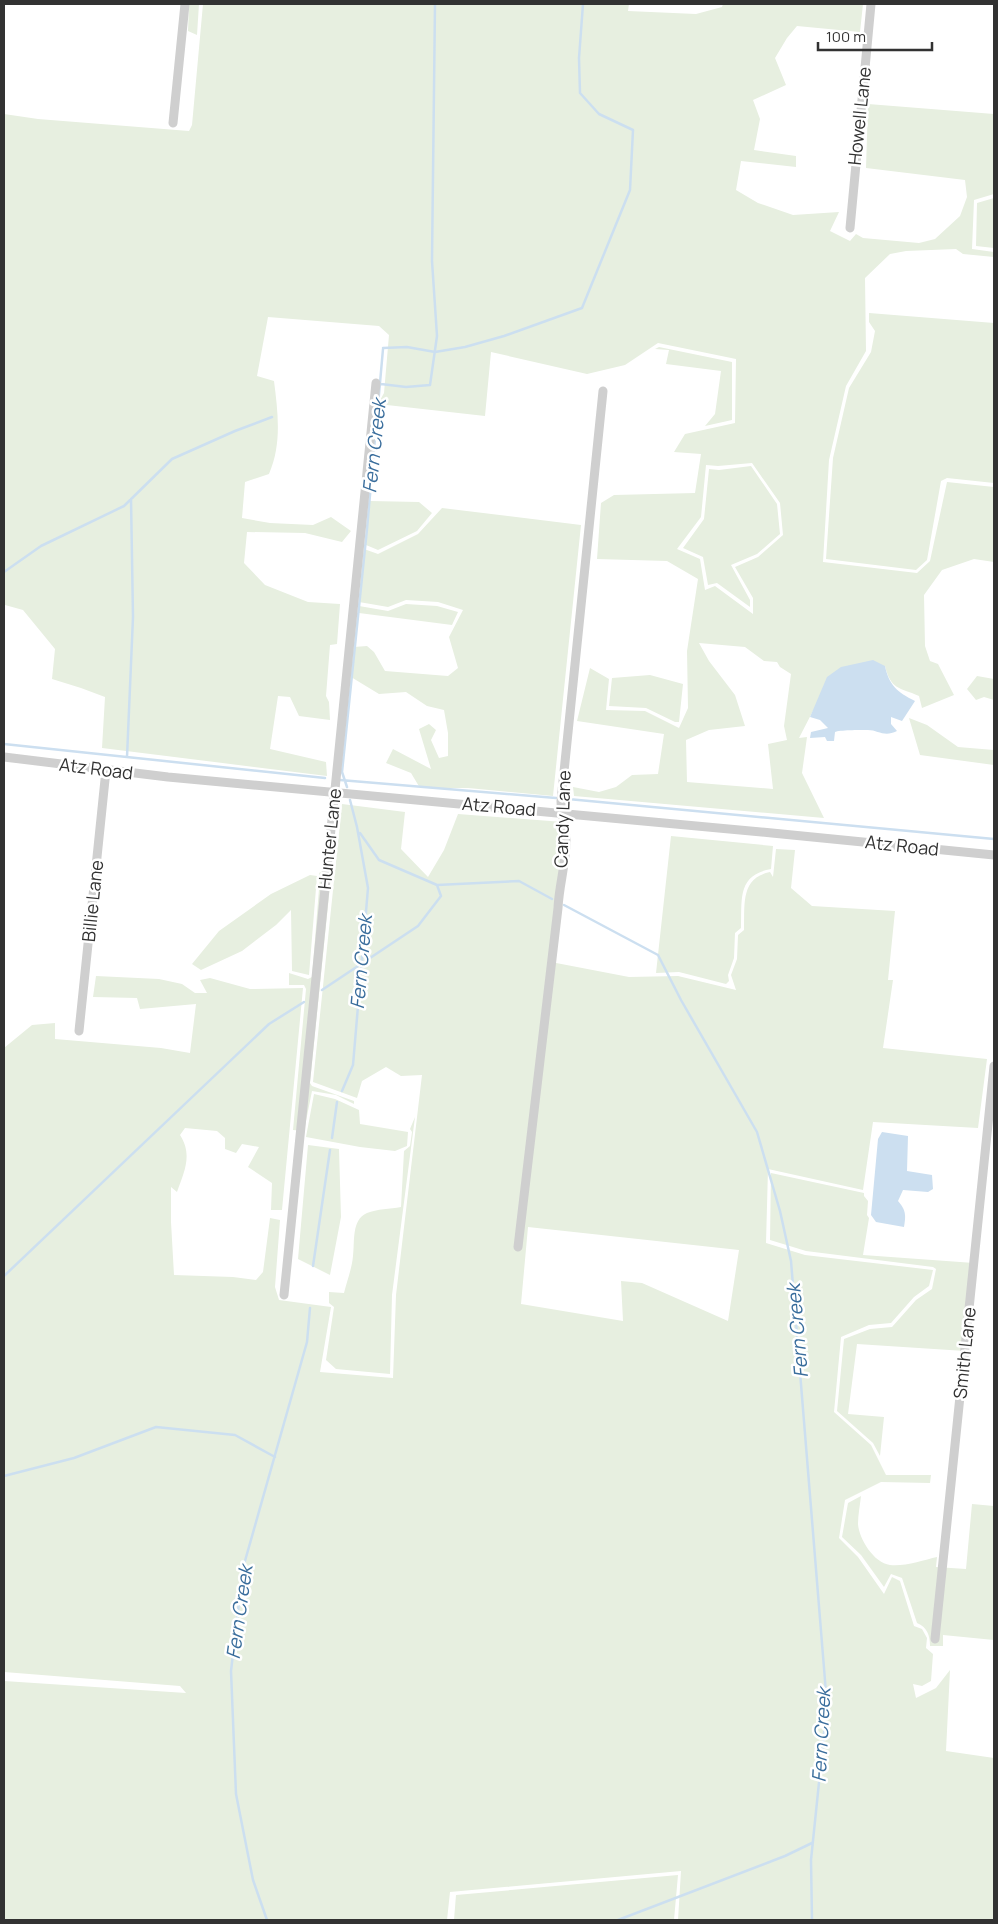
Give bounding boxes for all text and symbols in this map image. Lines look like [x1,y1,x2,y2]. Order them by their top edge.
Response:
scale bar [818,20,932,52]
text: 100 m [826,26,866,47]
street label: Howell Lane [842,65,876,166]
water label: Fern Creek [356,395,392,494]
street label: Atz Road [58,752,134,784]
street label: Candy Lane [548,770,576,868]
street label: Hunter Lane [312,787,346,891]
street label: Atz Road [461,791,537,821]
street label: Atz Road [864,829,940,861]
street label: Billie Lane [76,859,108,943]
water label: Fern Creek [344,911,378,1010]
water label: Fern Creek [780,1280,814,1379]
street label: Smith Lane [947,1306,981,1400]
water label: Fern Creek [220,1561,259,1660]
water label: Fern Creek [806,1685,837,1783]

